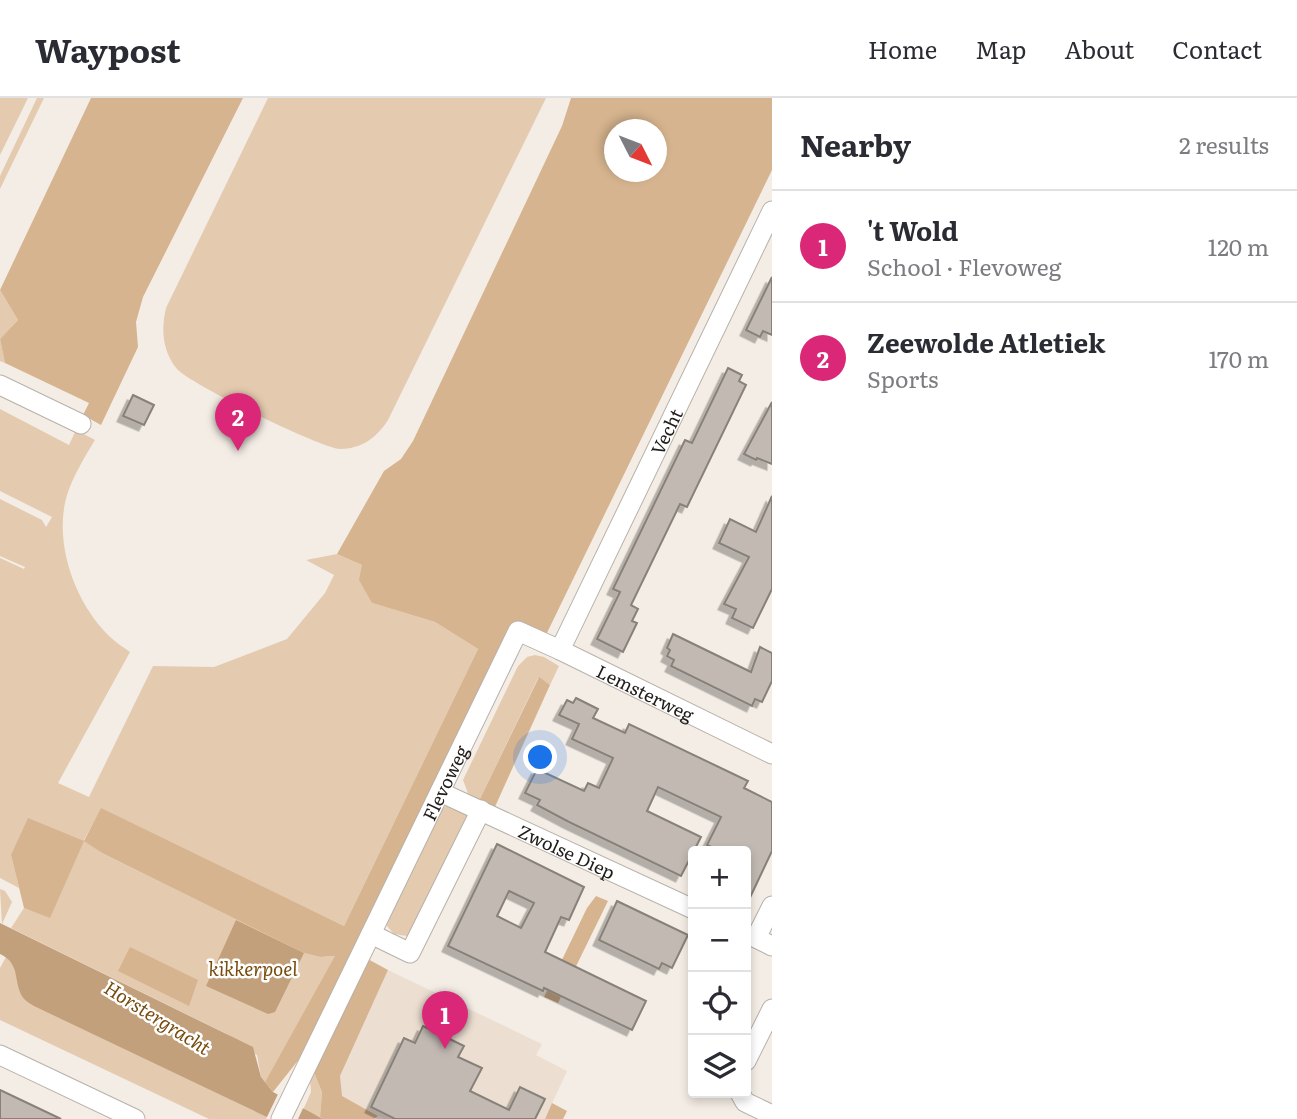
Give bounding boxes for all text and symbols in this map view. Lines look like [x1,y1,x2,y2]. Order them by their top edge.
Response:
text: Waypost [35,24,181,73]
text: Home [868,31,937,66]
text: Map [975,31,1026,66]
text: About [1064,31,1134,66]
text: Contact [1172,31,1262,66]
north arrow [604,119,667,182]
text: Nearby [800,122,911,166]
text: 2 results [1179,127,1269,161]
text: 't Wold [867,210,958,249]
text: 1 [818,229,828,263]
text: 120 m [1208,229,1269,263]
text: School · Flevoweg [867,249,1062,283]
text: Zeewolde Atletiek [867,322,1106,361]
text: 2 [817,341,829,375]
text: 170 m [1208,341,1269,375]
text: Sports [867,361,938,395]
pin: 2 [215,393,261,451]
street label: Vecht [643,403,689,459]
street label: Lemsterweg [592,657,700,728]
street label: Flevoweg [415,739,475,825]
your location [523,740,557,774]
street label: Zwolse Diep [514,817,620,885]
map controls [688,846,751,1098]
button: + [688,846,751,909]
button: − [688,909,751,972]
water label: kikkerpoel [208,954,298,982]
button: locate [688,972,751,1035]
water label: Horstergracht [99,973,217,1061]
pin: 1 [422,991,468,1049]
button: layers [688,1035,751,1098]

